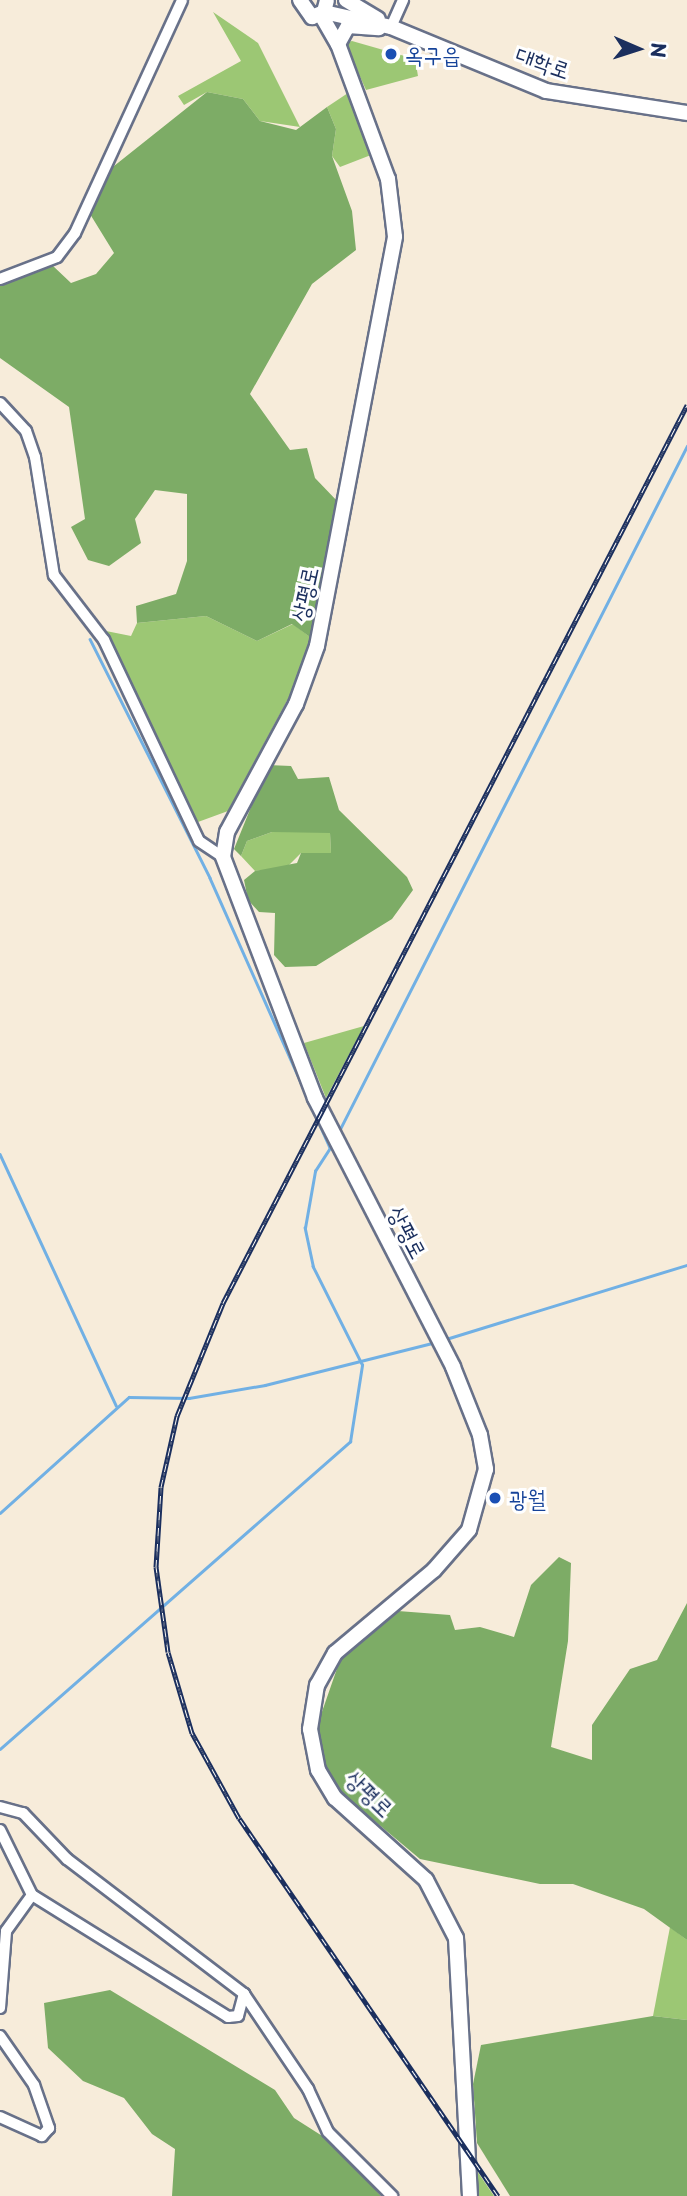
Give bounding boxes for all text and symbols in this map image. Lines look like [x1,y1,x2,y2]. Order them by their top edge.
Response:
north arrow [603,14,673,84]
place label: 옥구읍 [405,40,461,68]
street label: 대학로 [512,40,574,84]
text: N [645,42,673,58]
marker: 옥구읍 [383,46,399,62]
street label: 상평로 [285,564,323,624]
street label: 상평로 [383,1201,433,1263]
place label: 광월 [509,1484,546,1512]
marker: 광월 [487,1490,503,1506]
street label: 상평로 [340,1764,400,1822]

